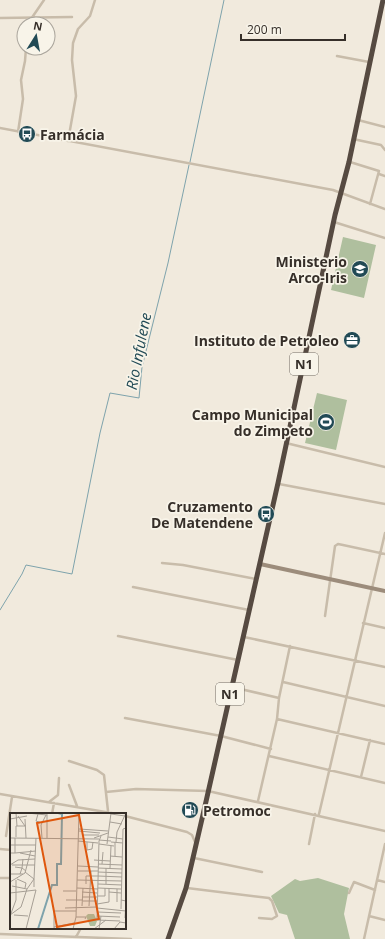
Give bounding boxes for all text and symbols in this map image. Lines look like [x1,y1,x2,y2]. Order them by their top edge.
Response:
north arrow [16,16,56,56]
scale bar [241,16,345,42]
text: N [32,17,44,34]
text: 200 m [247,21,282,38]
bus stop icon: Farmácia [17,124,37,144]
place label: Farmácia [40,125,105,144]
place label: Ministerio Arco-Iris [275,252,347,287]
school or university icon: Ministerio Arco-Iris [350,259,370,279]
water label: Rio Infulene [121,310,155,391]
office icon: Instituto de Petroleo [342,330,362,350]
place label: Instituto de Petroleo [194,331,339,350]
road number: N1 [290,353,318,375]
place label: Campo Municipal do Zimpeto [192,405,313,440]
sports icon: Campo Municipal do Zimpeto [316,412,336,432]
place label: Cruzamento De Matendene [151,497,253,532]
bus stop icon: Cruzamento De Matendene [256,504,276,524]
road number: N1 [216,683,244,705]
fuel station icon: Petromoc [180,800,200,820]
place label: Petromoc [203,801,271,820]
inset map [10,813,126,929]

